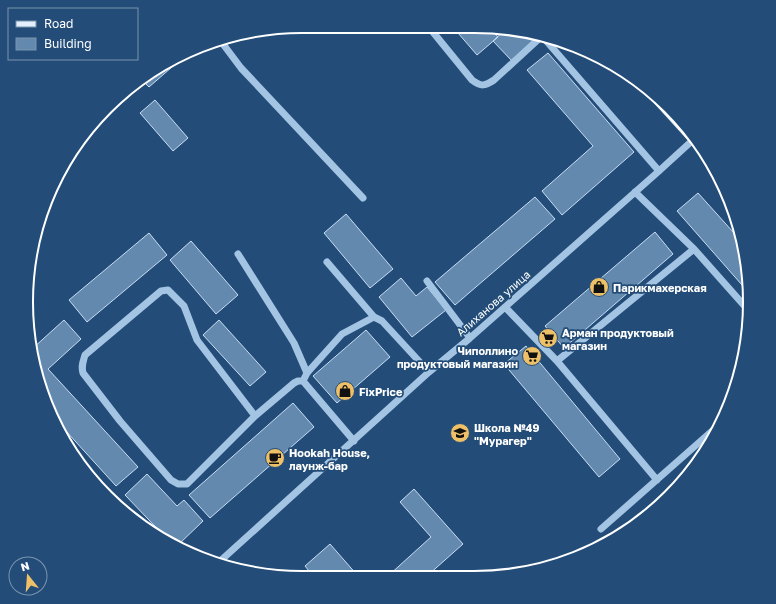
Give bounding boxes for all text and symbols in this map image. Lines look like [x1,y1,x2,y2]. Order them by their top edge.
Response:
legend [8,8,138,60]
text: Road [44,16,73,31]
text: Building [44,36,92,51]
street label: Алиханова улица [453,267,533,339]
shop icon: Парикмахерская [588,276,610,298]
place label: Парикмахерская [613,281,707,294]
place label: Арман продуктовый магазин [562,326,674,352]
supermarket icon: Арман продуктовый магазин [537,327,559,349]
place label: Чиполлино продуктовый магазин [397,344,518,370]
supermarket icon: Чиполлино продуктовый магазин [521,345,543,367]
shop icon: FixPrice [334,380,356,402]
place label: FixPrice [359,385,403,398]
place label: Школа №49 "Мурагер" [474,421,539,447]
school or university icon: Школа №49 "Мурагер" [449,422,471,444]
place label: Hookah House, лаунж-бар [289,446,370,472]
cafe icon: Hookah House, лаунж-бар [264,447,286,469]
north arrow [8,556,48,596]
text: N [19,559,31,573]

